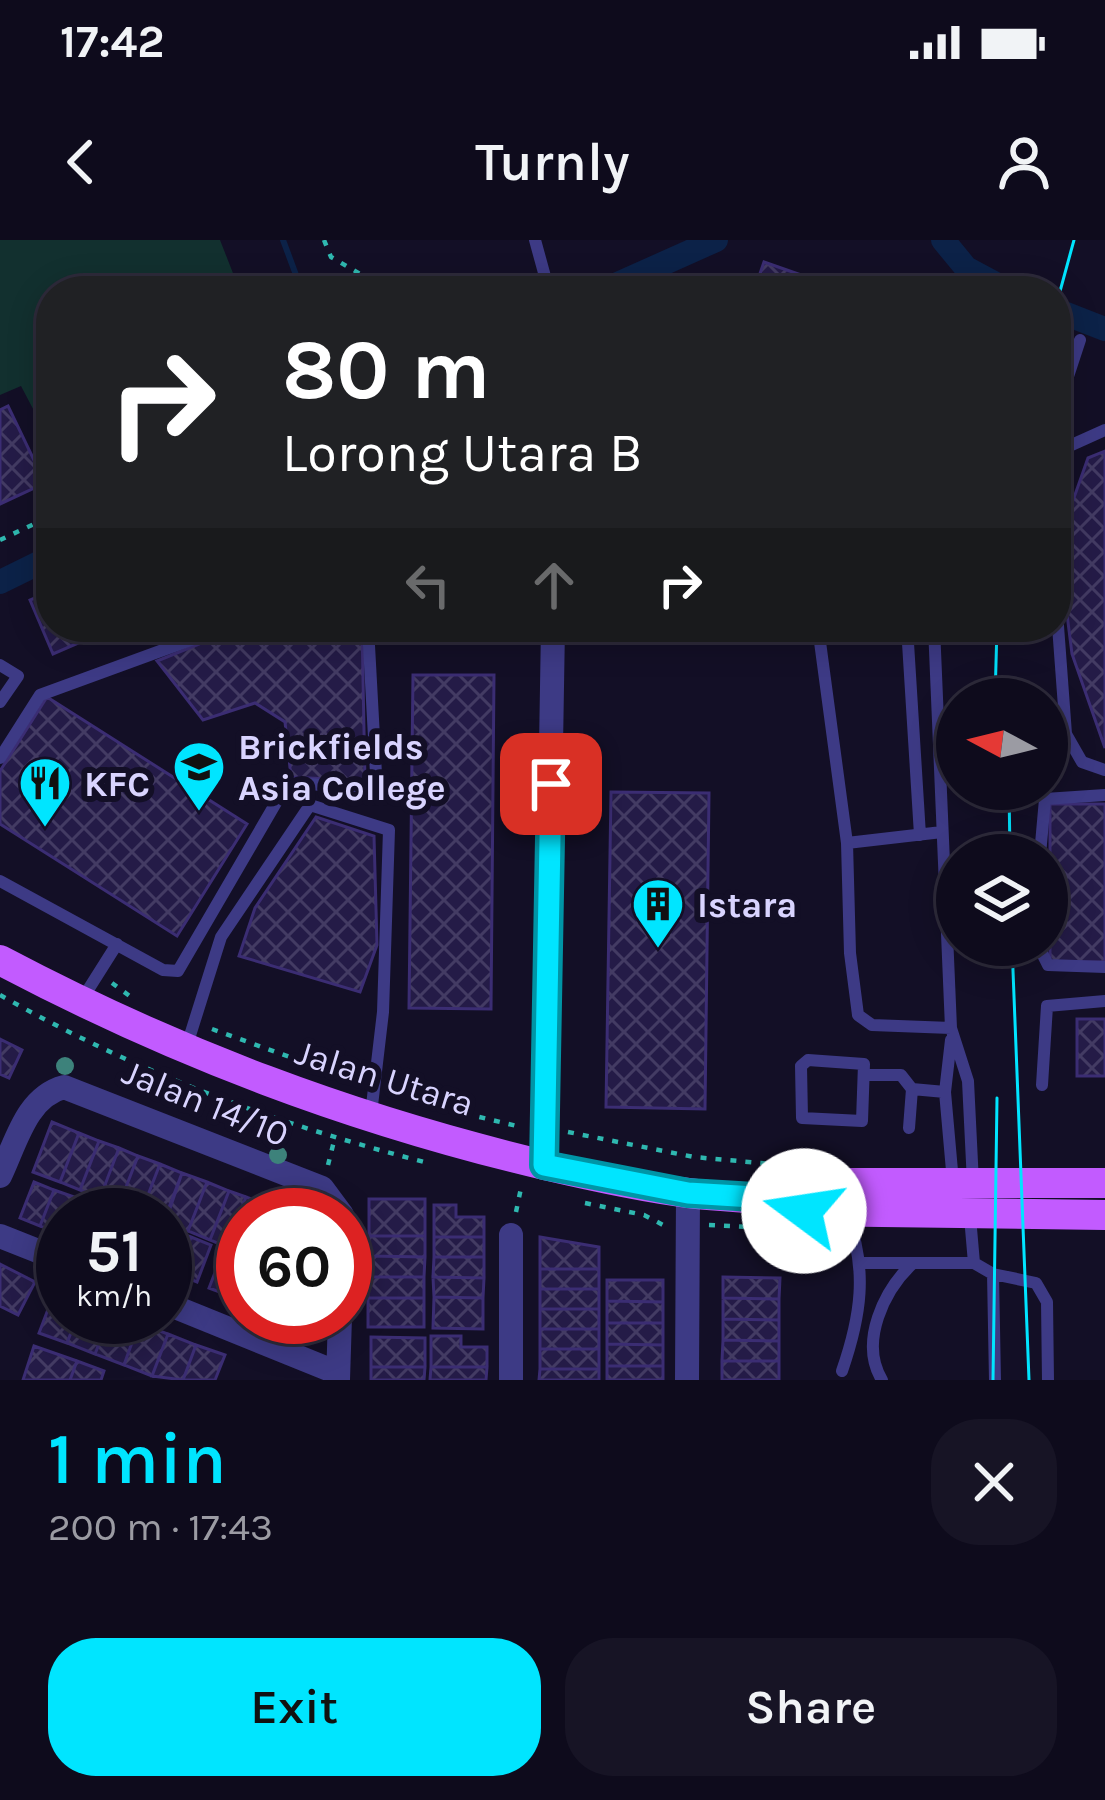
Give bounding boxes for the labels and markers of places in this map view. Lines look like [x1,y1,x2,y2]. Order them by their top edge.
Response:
place label: Brickfields Asia College [238,726,446,810]
pin [500,733,602,835]
school or university icon: Brickfields Asia College [171,739,227,813]
restaurant icon: KFC [17,755,73,829]
place label: KFC [84,763,150,805]
building icon: Istara [630,876,686,950]
place label: Istara [697,884,797,926]

